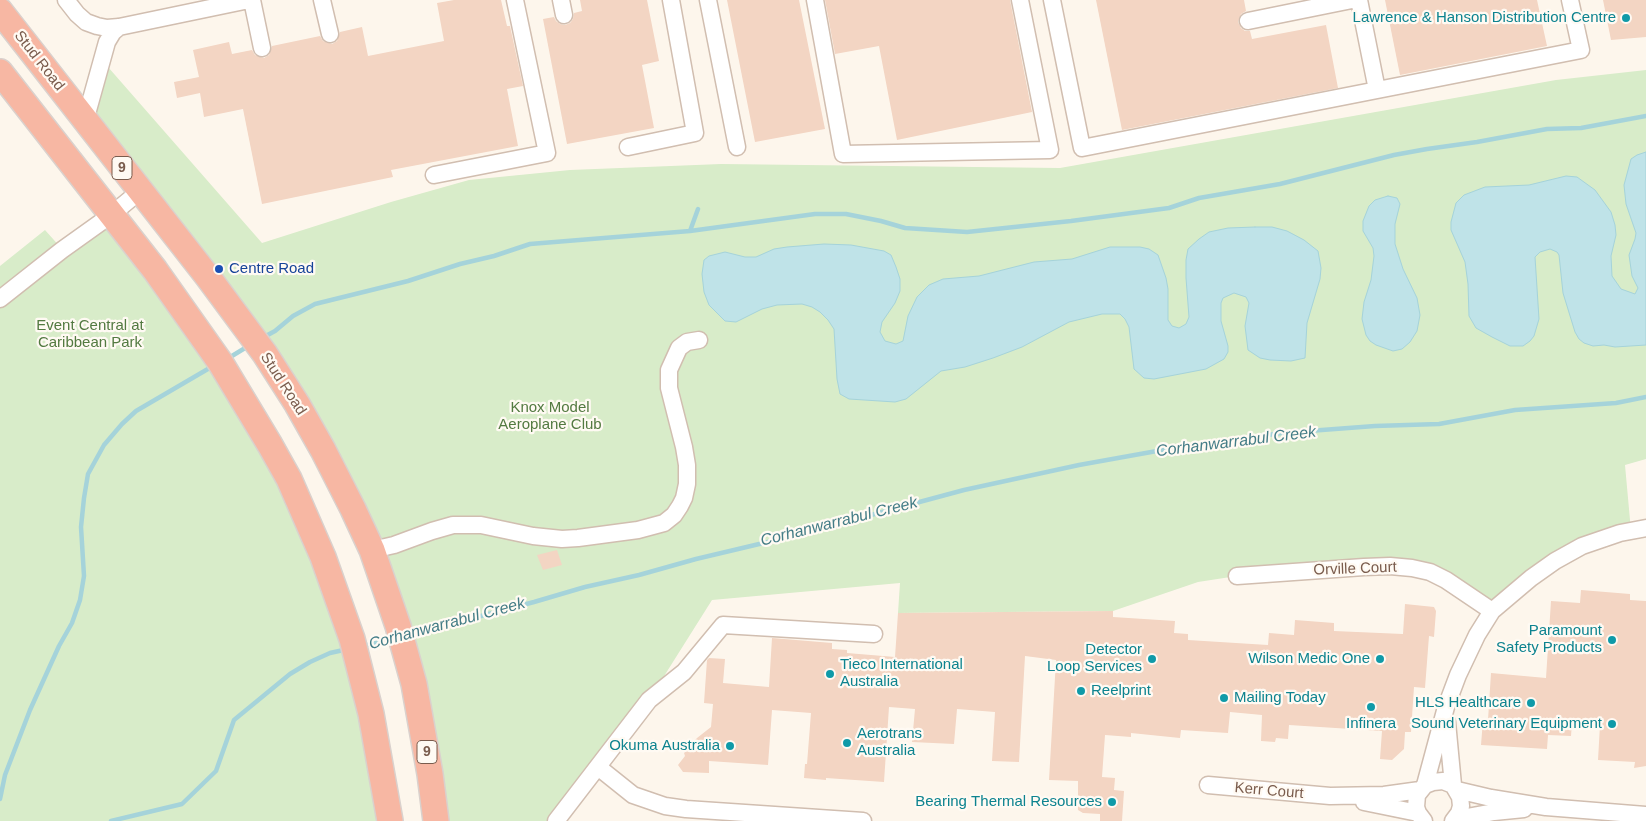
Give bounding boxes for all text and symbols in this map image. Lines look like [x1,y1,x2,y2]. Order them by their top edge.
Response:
place label: Lawrence & Hanson Distribution Centre [1353,9,1616,27]
marker: Lawrence & Hanson Distribution Centre [1620,12,1632,24]
street label: Stud Road [10,28,68,94]
road number: 9 [112,156,132,180]
place label: Centre Road [229,260,314,278]
marker: Centre Road [213,263,225,275]
park label: Event Central at Caribbean Park [36,317,144,352]
street label: Stud Road [256,349,310,419]
park label: Knox Model Aeroplane Club [498,399,602,434]
water label: Corhanwarrabul Creek [1155,423,1317,461]
water label: Corhanwarrabul Creek [759,493,919,551]
street label: Orville Court [1313,559,1397,579]
water label: Corhanwarrabul Creek [367,594,527,654]
place label: Paramount Safety Products [1496,622,1602,657]
marker: Paramount Safety Products [1606,634,1618,646]
place label: Detector Loop Services [1047,641,1142,676]
place label: Wilson Medic One [1248,650,1370,668]
marker: Detector Loop Services [1146,653,1158,665]
marker: Wilson Medic One [1374,653,1386,665]
place label: Tieco International Australia [840,656,963,691]
marker: Tieco International Australia [824,668,836,680]
place label: Reelprint [1091,682,1151,700]
marker: Reelprint [1075,685,1087,697]
place label: Mailing Today [1234,689,1326,707]
marker: Mailing Today [1218,692,1230,704]
place label: HLS Healthcare [1415,694,1521,712]
marker: HLS Healthcare [1525,697,1537,709]
marker: Infinera [1365,701,1377,713]
place label: Infinera [1346,715,1396,733]
place label: Sound Veterinary Equipment [1411,715,1602,733]
marker: Sound Veterinary Equipment [1606,718,1618,730]
place label: Aerotrans Australia [857,725,922,760]
place label: Okuma Australia [609,737,720,755]
marker: Aerotrans Australia [841,737,853,749]
road number: 9 [417,740,437,764]
marker: Okuma Australia [724,740,736,752]
street label: Kerr Court [1234,779,1304,803]
place label: Bearing Thermal Resources [915,793,1102,811]
marker: Bearing Thermal Resources [1106,796,1118,808]

